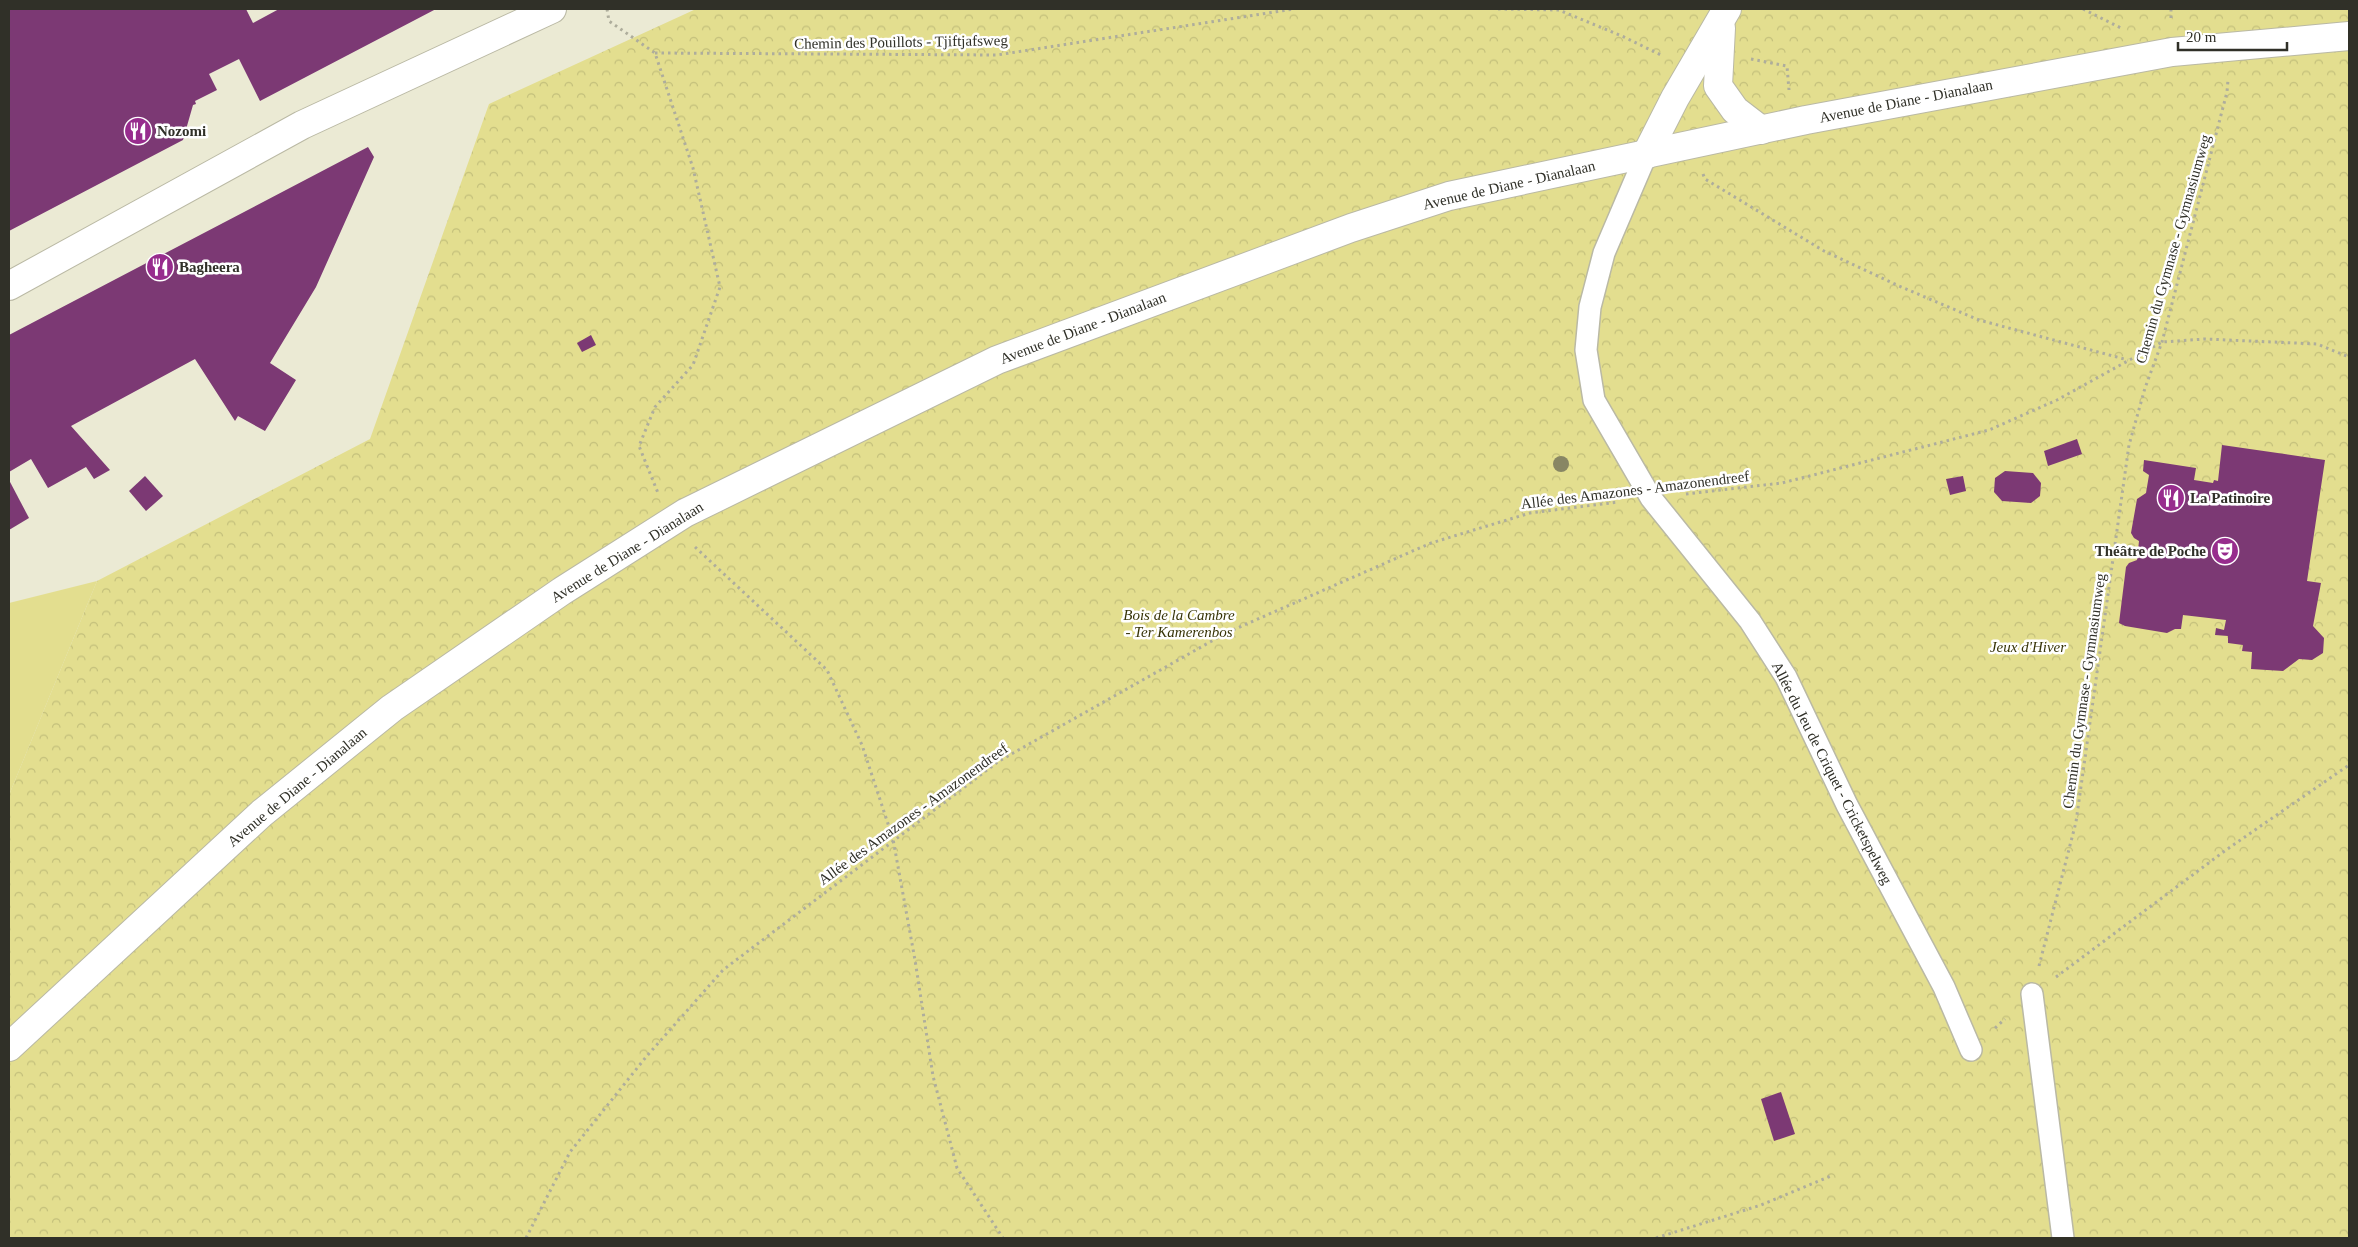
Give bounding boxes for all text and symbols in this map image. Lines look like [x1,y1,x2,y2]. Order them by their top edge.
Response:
scale bar [2178,20,2287,52]
text: 20 m [2186,29,2217,45]
street label: Chemin des Pouillots - Tjiftjafsweg [794,32,1009,52]
street label: Avenue de Diane - Dianalaan [1818,76,1995,126]
restaurant icon: Nozomi [123,116,153,146]
place label: Nozomi [157,123,206,139]
street label: Chemin du Gymnase - Gymnasiumweg [2133,132,2214,365]
street label: Avenue de Diane - Dianalaan [1421,157,1597,213]
restaurant icon: Bagheera [145,252,175,282]
place label: Bagheera [179,259,240,275]
street label: Avenue de Diane - Dianalaan [998,289,1169,367]
street label: Allée des Amazones - Amazonendreef [1520,468,1750,512]
restaurant icon: La Patinoire [2156,483,2186,513]
place label: La Patinoire [2190,490,2270,506]
street label: Avenue de Diane - Dianalaan [548,498,706,606]
theatre icon: Théâtre de Poche [2210,536,2240,566]
place label: Théâtre de Poche [2095,543,2206,559]
street label: Chemin du Gymnase - Gymnasiumweg [2060,572,2109,810]
park label: Bois de la Cambre - Ter Kamerenbos [1123,607,1235,640]
park label: Jeux d'Hiver [1990,639,2066,655]
street label: Allée du Jeu de Criquet - Cricketspelweg [1769,659,1896,887]
street label: Avenue de Diane - Dianalaan [224,724,370,850]
street label: Allée des Amazones - Amazonendreef [815,740,1011,888]

